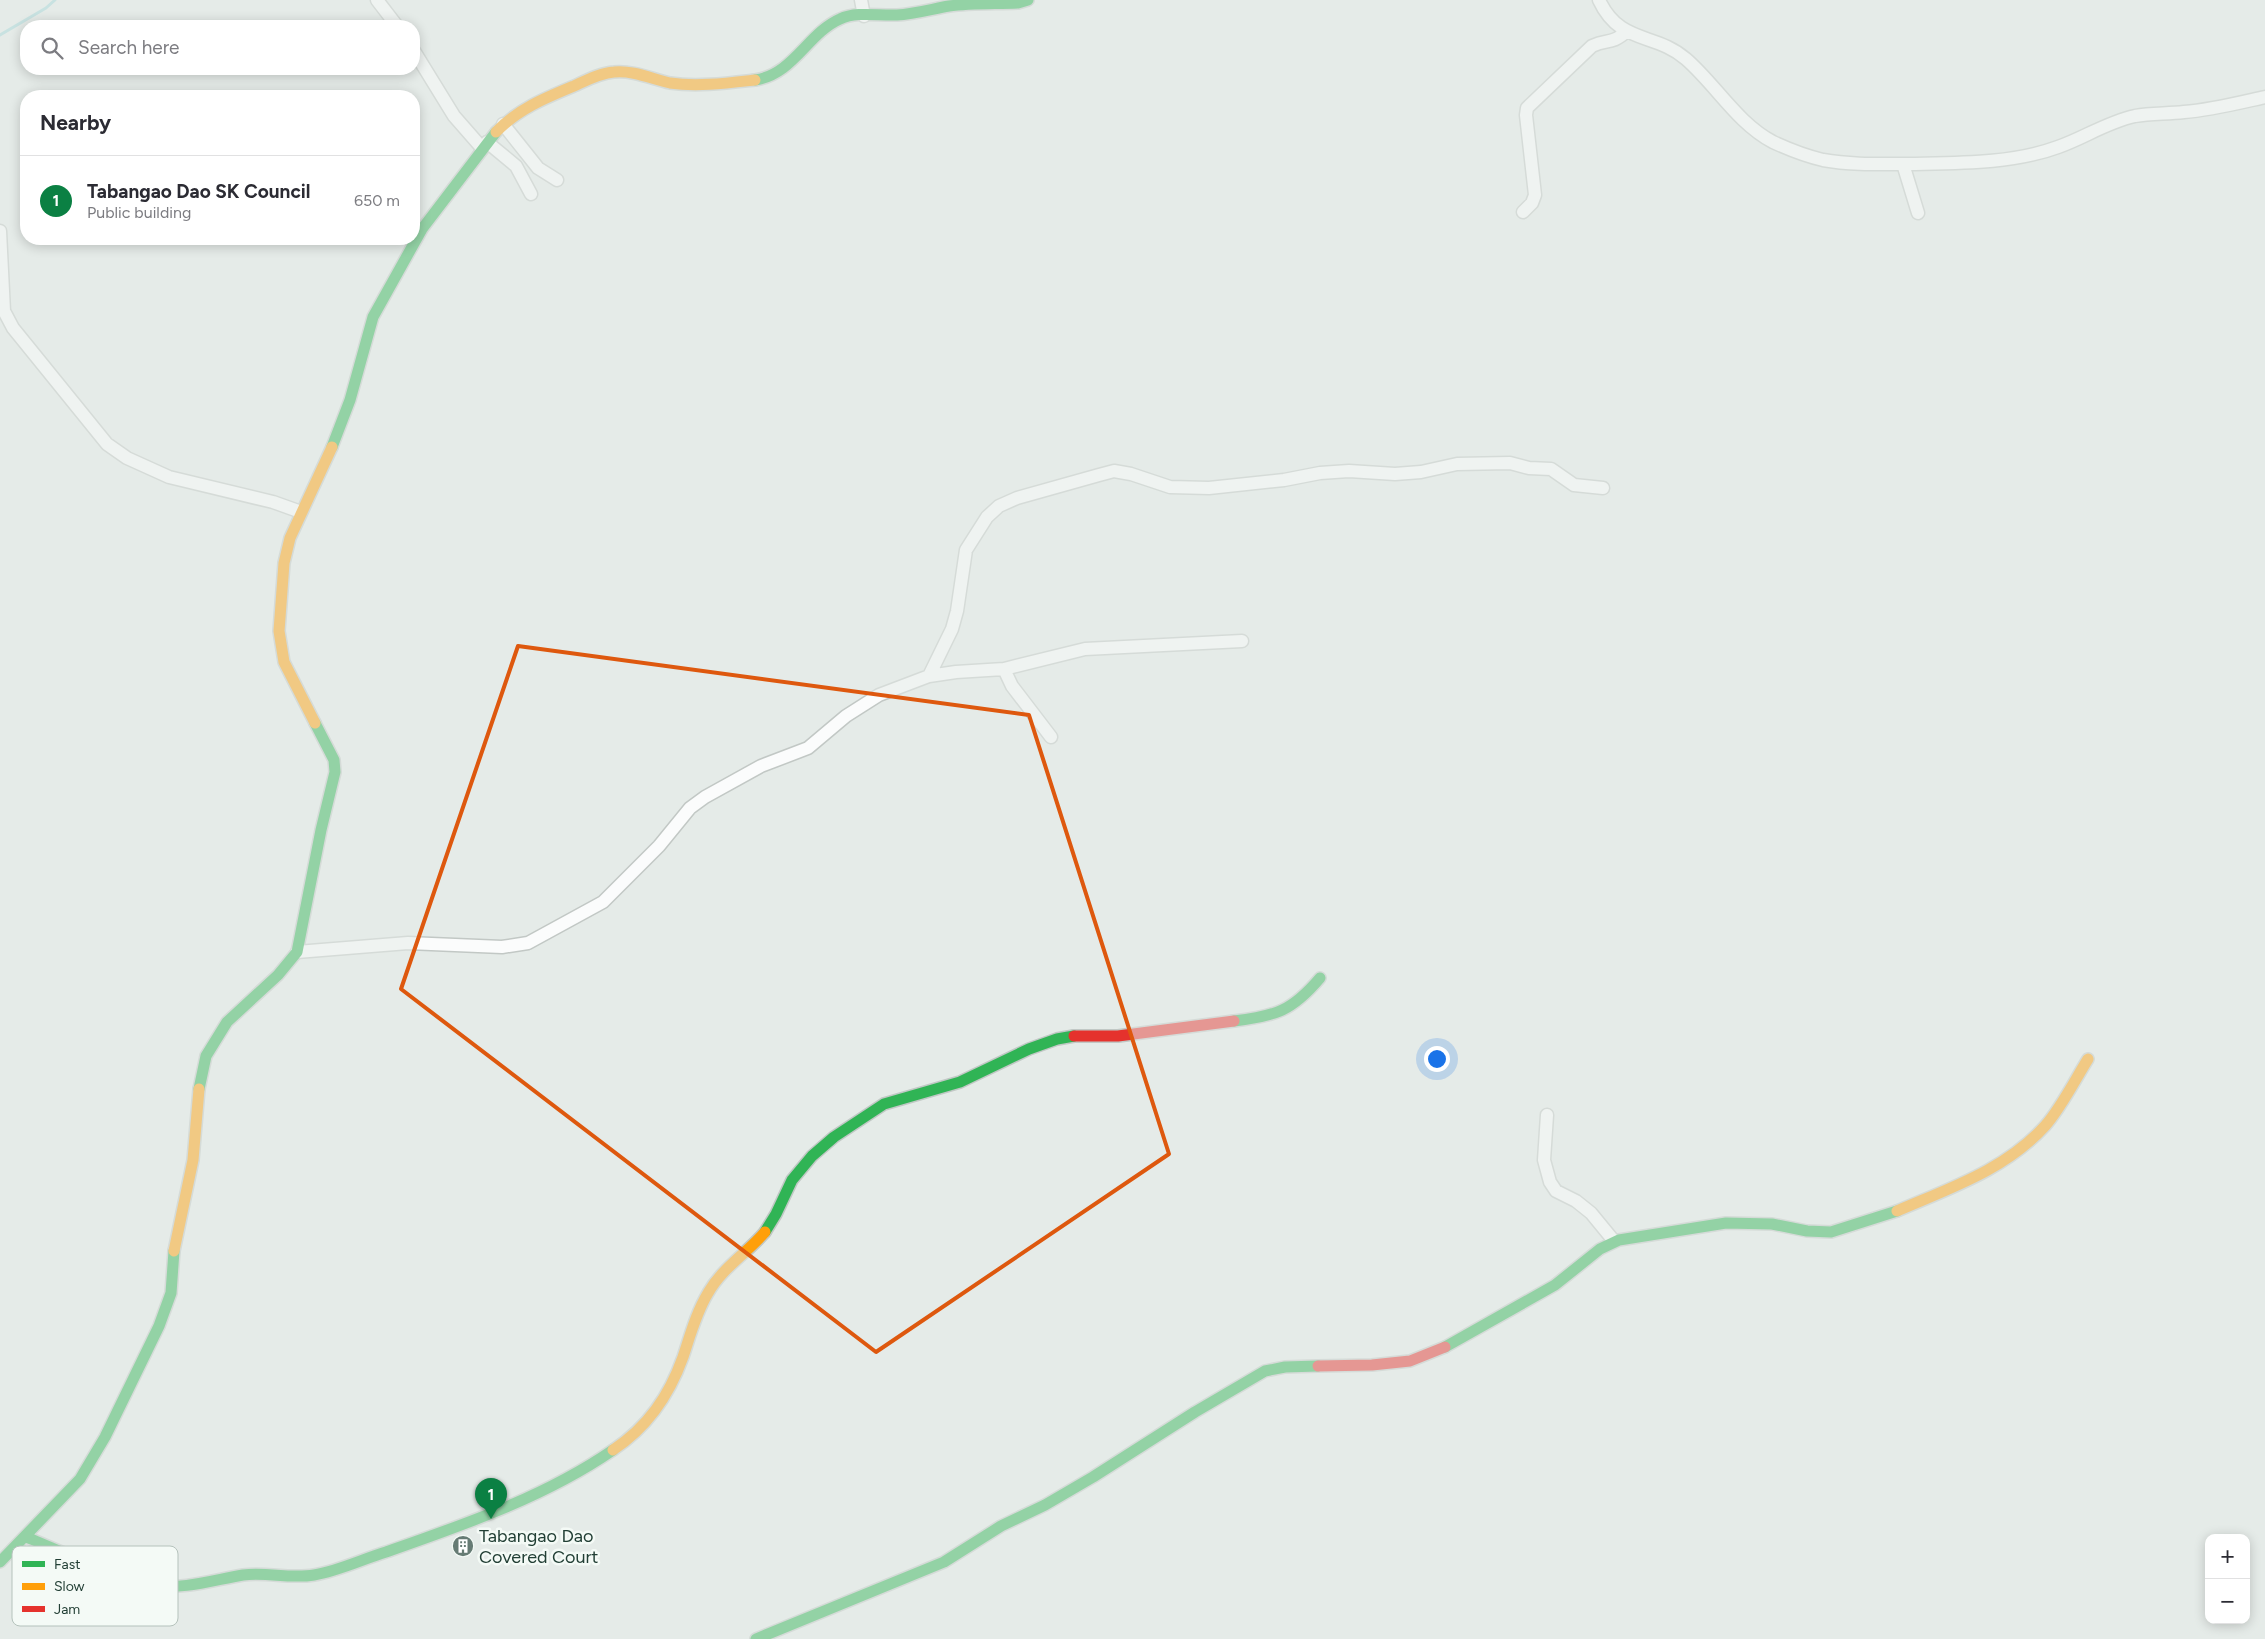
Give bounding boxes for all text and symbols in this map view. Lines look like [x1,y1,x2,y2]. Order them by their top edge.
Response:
search box [20,20,420,75]
icon: search [38,34,66,62]
text: Search here [78,36,180,59]
text: Nearby [40,110,111,135]
text: Tabangao Dao SK Council [87,180,310,203]
text: 1 [53,191,59,210]
text: 650 m [354,191,400,210]
text: Public building [87,203,191,222]
your location [1424,1046,1450,1072]
pin: 1 [475,1478,507,1519]
place label: Tabangao Dao Covered Court [479,1525,599,1568]
building icon: Tabangao Dao Covered Court [451,1534,475,1558]
map controls [2205,1534,2250,1624]
button: + [2205,1534,2250,1579]
legend [12,1546,178,1626]
text: Fast [54,1556,80,1573]
text: Slow [54,1578,85,1595]
button: − [2205,1579,2250,1624]
text: Jam [54,1601,80,1618]

